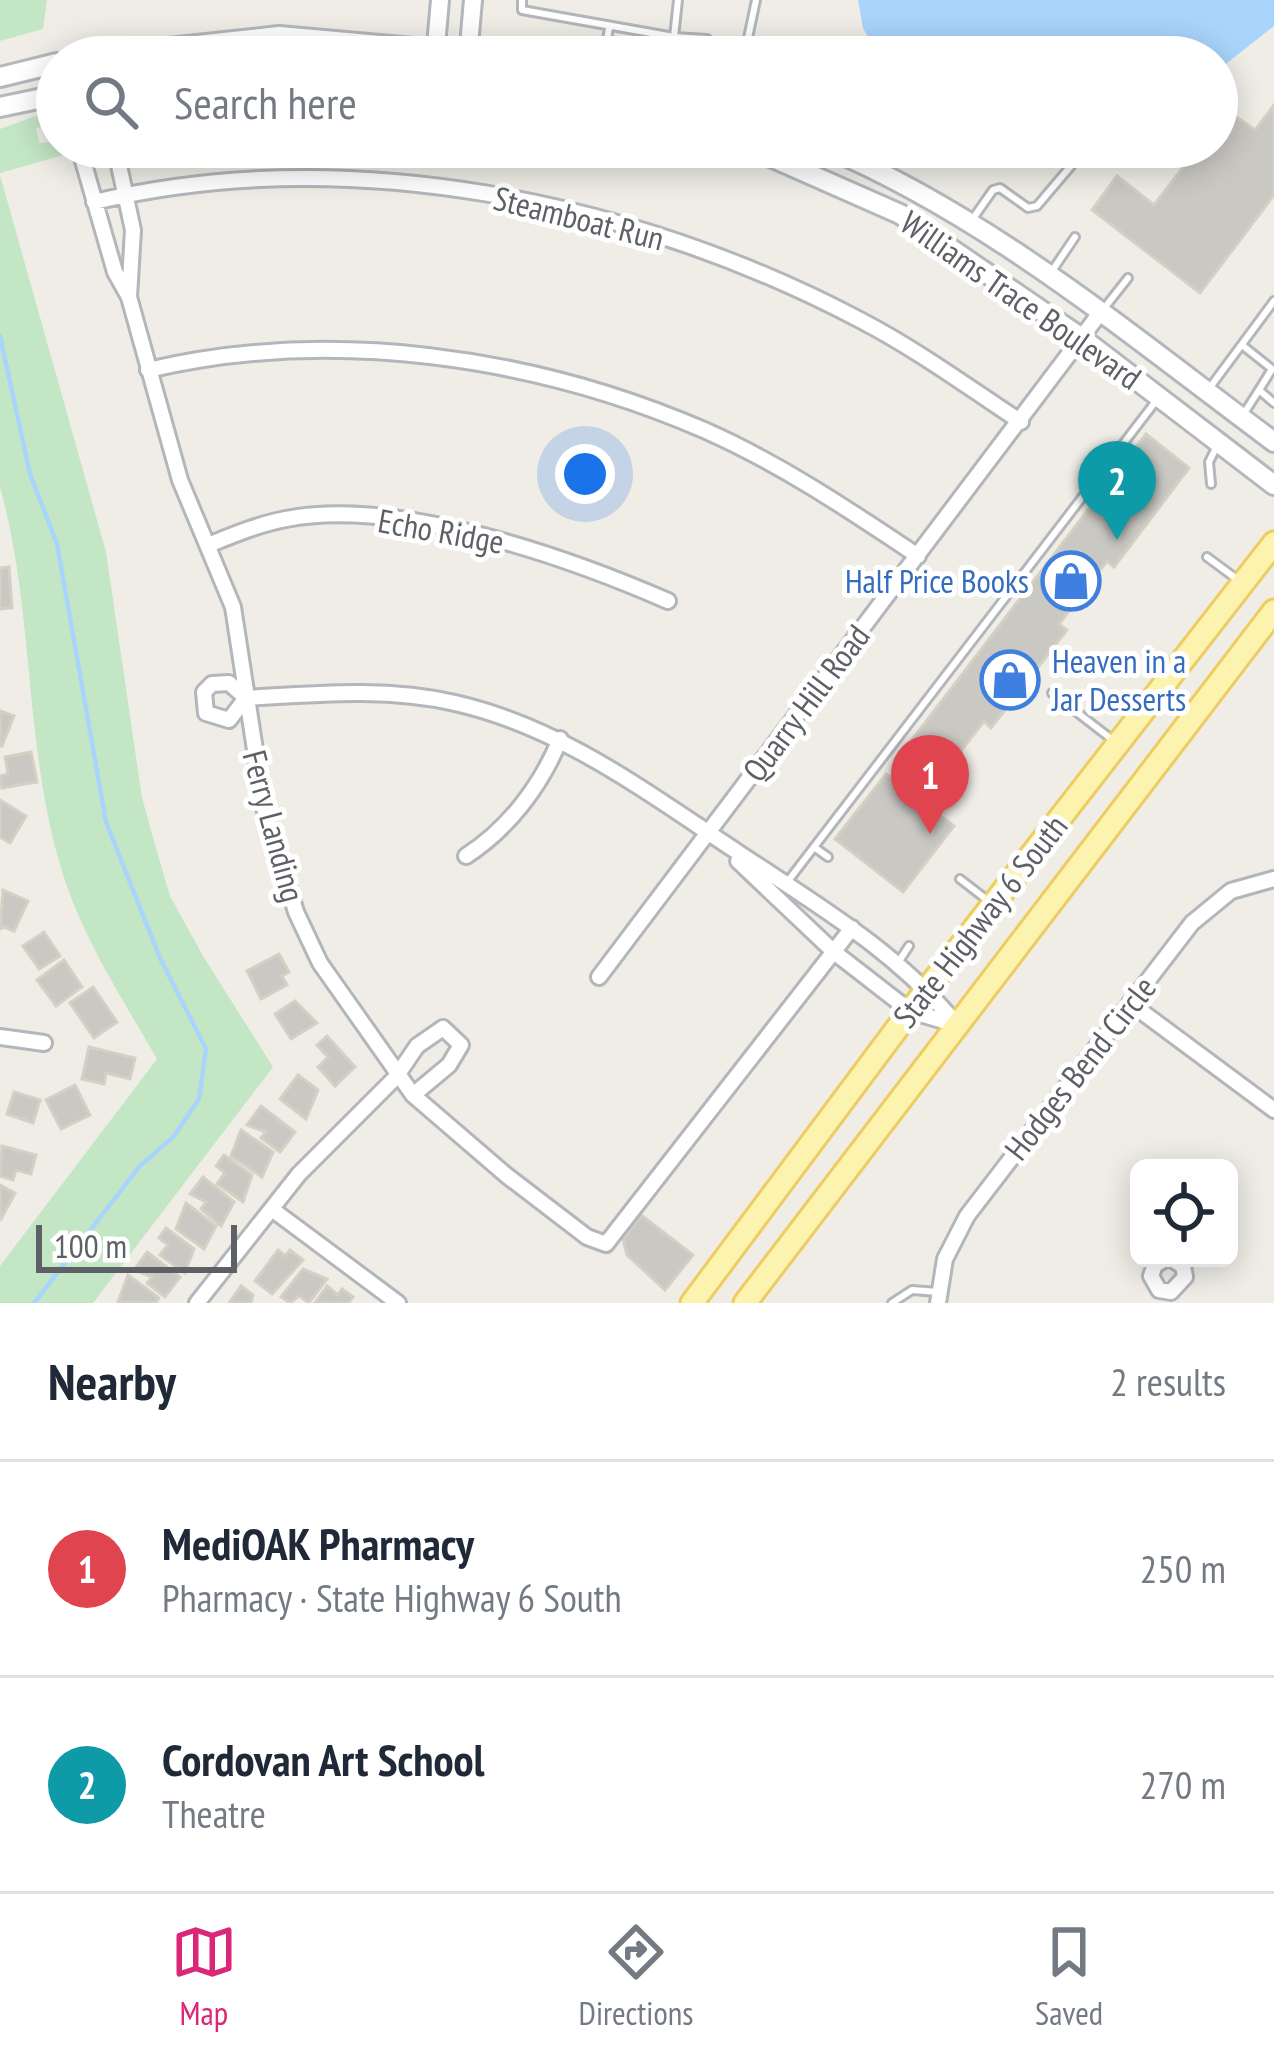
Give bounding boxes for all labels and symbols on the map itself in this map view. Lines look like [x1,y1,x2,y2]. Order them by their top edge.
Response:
street label: Steamboat Run [490,176,669,259]
street label: Williams Trace Boulevard [893,201,1150,399]
pin: 2 [1078,441,1156,540]
your location [555,444,615,504]
street label: Echo Ridge [375,498,507,563]
shop icon: Half Price Books [1040,550,1102,612]
place label: Half Price Books [845,559,1029,602]
street label: Quarry Hill Road [733,616,879,790]
place label: Heaven in a Jar Desserts [1051,639,1186,720]
shop icon: Heaven in a Jar Desserts [979,649,1041,711]
pin: 1 [891,735,969,834]
street label: Ferry Landing [234,745,315,906]
street label: State Highway 6 South [883,806,1076,1036]
street label: Hodges Bend Circle [994,967,1165,1168]
scale bar [36,1219,237,1272]

